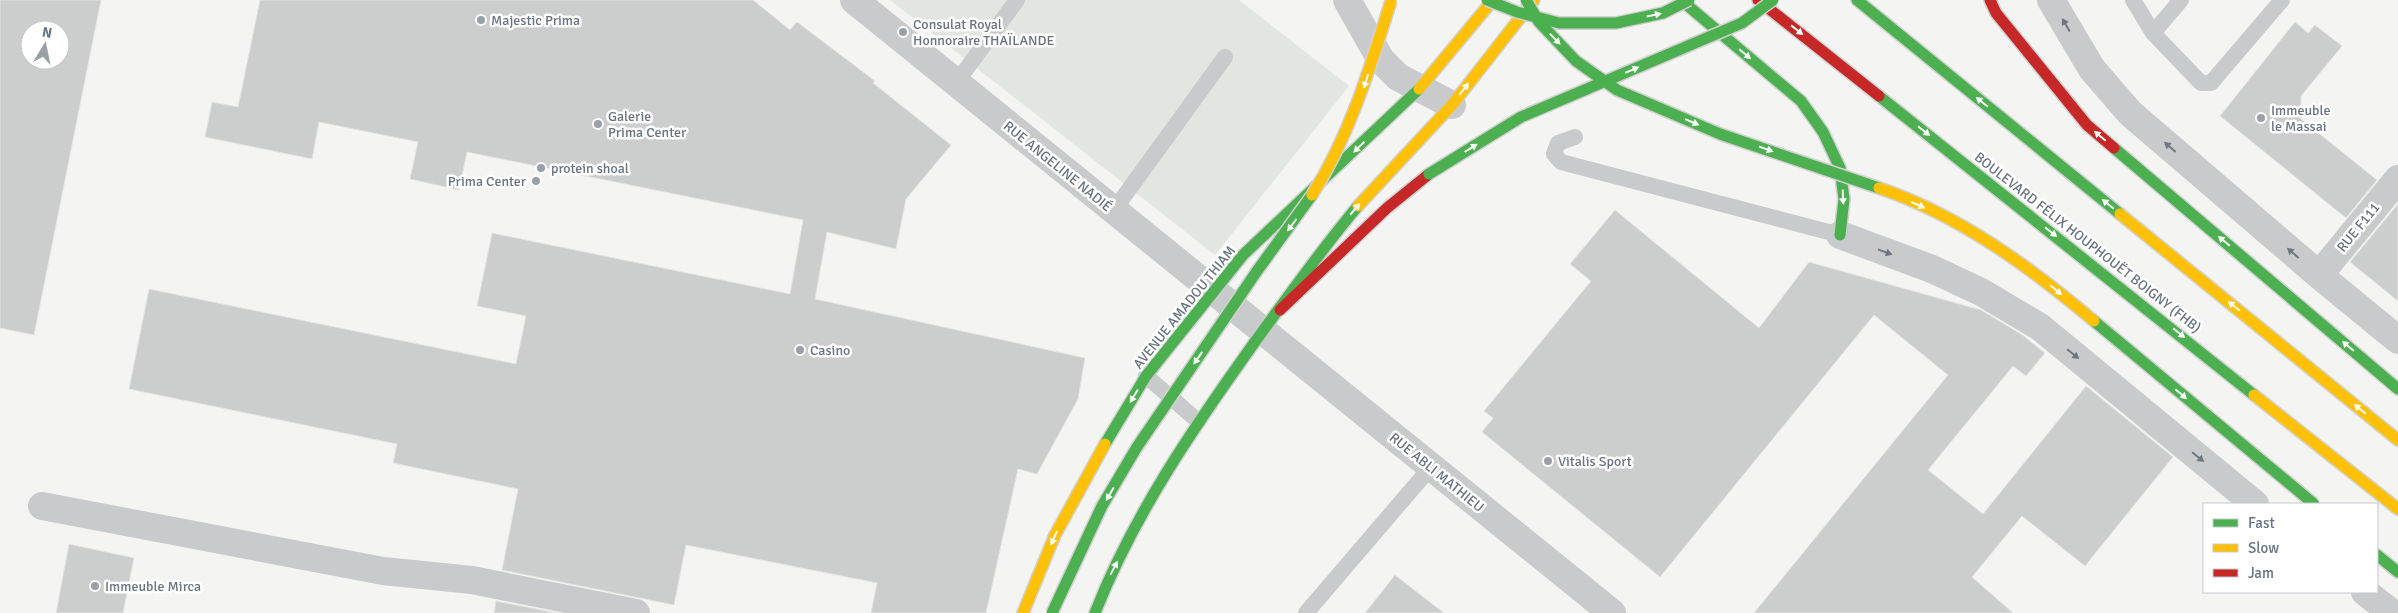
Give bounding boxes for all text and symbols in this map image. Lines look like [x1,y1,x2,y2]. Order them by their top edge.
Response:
one-way arrow [1646,11,1661,19]
place label: Majestic Prima [491,12,580,29]
marker: Majestic Prima [475,14,487,26]
place label: Consulat Royal Honnoraire THAÏLANDE [913,16,1055,49]
one-way arrow [2061,18,2070,31]
north arrow [20,20,70,70]
text: N [41,23,53,42]
one-way arrow [1790,25,1803,36]
marker: Consulat Royal Honnoraire THAÏLANDE [897,26,909,38]
one-way arrow [1549,33,1561,45]
one-way arrow [1739,48,1751,59]
one-way arrow [1625,65,1639,73]
one-way arrow [1361,74,1369,89]
one-way arrow [1459,83,1470,96]
one-way arrow [1976,96,1989,107]
place label: Immeuble le Massai [2271,102,2330,135]
place label: Galerie Prima Center [608,108,687,141]
marker: Immeuble le Massai [2255,112,2267,124]
street label: RUE ANGELINE NADIÉ [1000,117,1115,215]
marker: Galerie Prima Center [592,118,604,130]
one-way arrow [1685,118,1700,126]
one-way arrow [1917,126,1930,137]
one-way arrow [2094,130,2107,141]
one-way arrow [1354,141,1366,153]
one-way arrow [2164,142,2177,153]
one-way arrow [1464,144,1477,153]
one-way arrow [1759,146,1774,154]
street label: BOULEVARD FÉLIX HOUPHOUËT BOIGNY (FHB) [1971,149,2204,336]
place label: protein shoal [551,160,629,177]
marker: protein shoal [535,162,547,174]
place label: Prima Center [448,173,527,190]
marker: Prima Center [530,175,542,187]
one-way arrow [1840,189,1848,205]
one-way arrow [2102,199,2114,210]
street label: RUE F111 [2333,199,2383,255]
one-way arrow [1911,201,1925,209]
one-way arrow [1349,203,1360,216]
one-way arrow [1287,218,1297,232]
one-way arrow [2044,227,2057,238]
one-way arrow [2218,235,2230,247]
street label: AVENUE AMADOU THIAM [1130,242,1239,372]
one-way arrow [2287,248,2300,259]
one-way arrow [1878,249,1893,256]
one-way arrow [2050,284,2062,296]
one-way arrow [2228,301,2241,312]
one-way arrow [2172,328,2185,339]
one-way arrow [2342,340,2354,352]
place label: Casino [810,342,850,359]
marker: Casino [794,344,806,356]
one-way arrow [2066,348,2079,359]
one-way arrow [1193,351,1203,365]
one-way arrow [2175,388,2188,399]
one-way arrow [1129,390,1138,403]
one-way arrow [2354,403,2367,414]
street label: RUE ABLI MATHIEU [1386,429,1487,516]
one-way arrow [2192,452,2205,463]
place label: Vitalis Sport [1558,453,1632,470]
marker: Vitalis Sport [1542,455,1554,467]
one-way arrow [1105,487,1114,501]
legend [2203,503,2378,593]
text: Fast [2248,514,2275,532]
one-way arrow [1050,531,1058,545]
text: Slow [2248,539,2279,557]
one-way arrow [1109,561,1118,575]
text: Jam [2248,564,2274,582]
place label: Immeuble Mirca [105,578,201,595]
marker: Immeuble Mirca [89,580,101,592]

